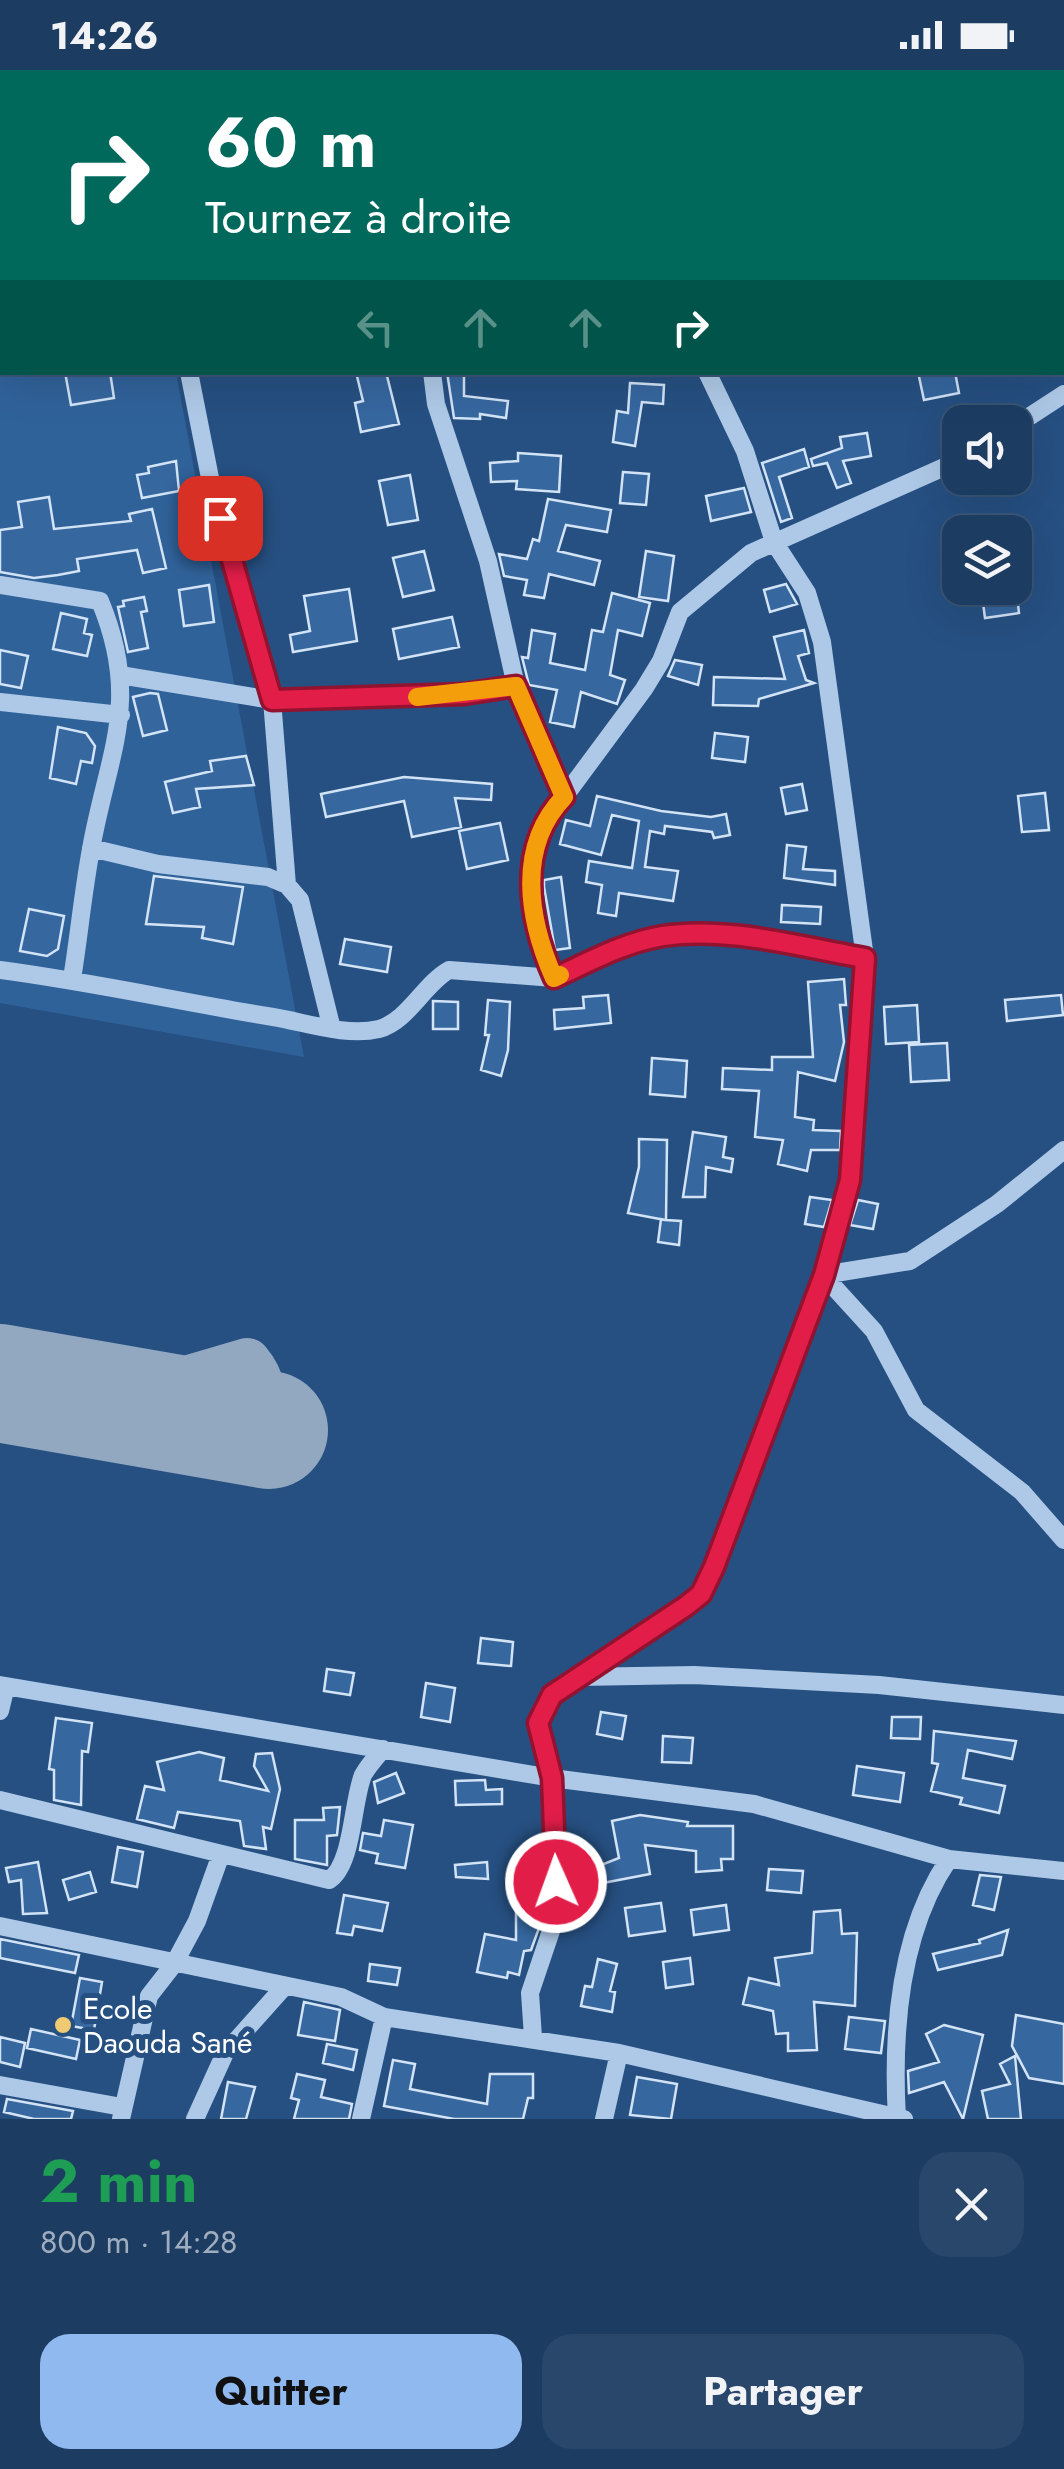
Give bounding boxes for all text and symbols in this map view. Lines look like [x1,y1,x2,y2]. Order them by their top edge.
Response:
text: 14:26 [50,8,158,63]
text: 60 m [205,92,377,193]
icon: right [40,110,170,240]
text: Tournez à droite [205,185,511,250]
icon: left [348,300,403,355]
icon: ahead [453,300,508,355]
icon: ahead [558,300,613,355]
icon: right [663,300,718,355]
map controls [942,405,1032,605]
button: sound [942,405,1032,495]
pin [178,476,263,561]
icon: arrive [193,491,248,546]
button: layers [942,515,1032,605]
position arrow [504,1830,608,1934]
place label: Ecole Daouda Sané [83,1987,253,2064]
marker: Ecole Daouda Sané [52,2014,74,2036]
text: 2 min [40,2138,198,2225]
button: close [919,2152,1024,2257]
text: 800 m · 14:28 [40,2219,238,2265]
button: Quitter [40,2334,522,2449]
button: Partager [542,2334,1024,2449]

